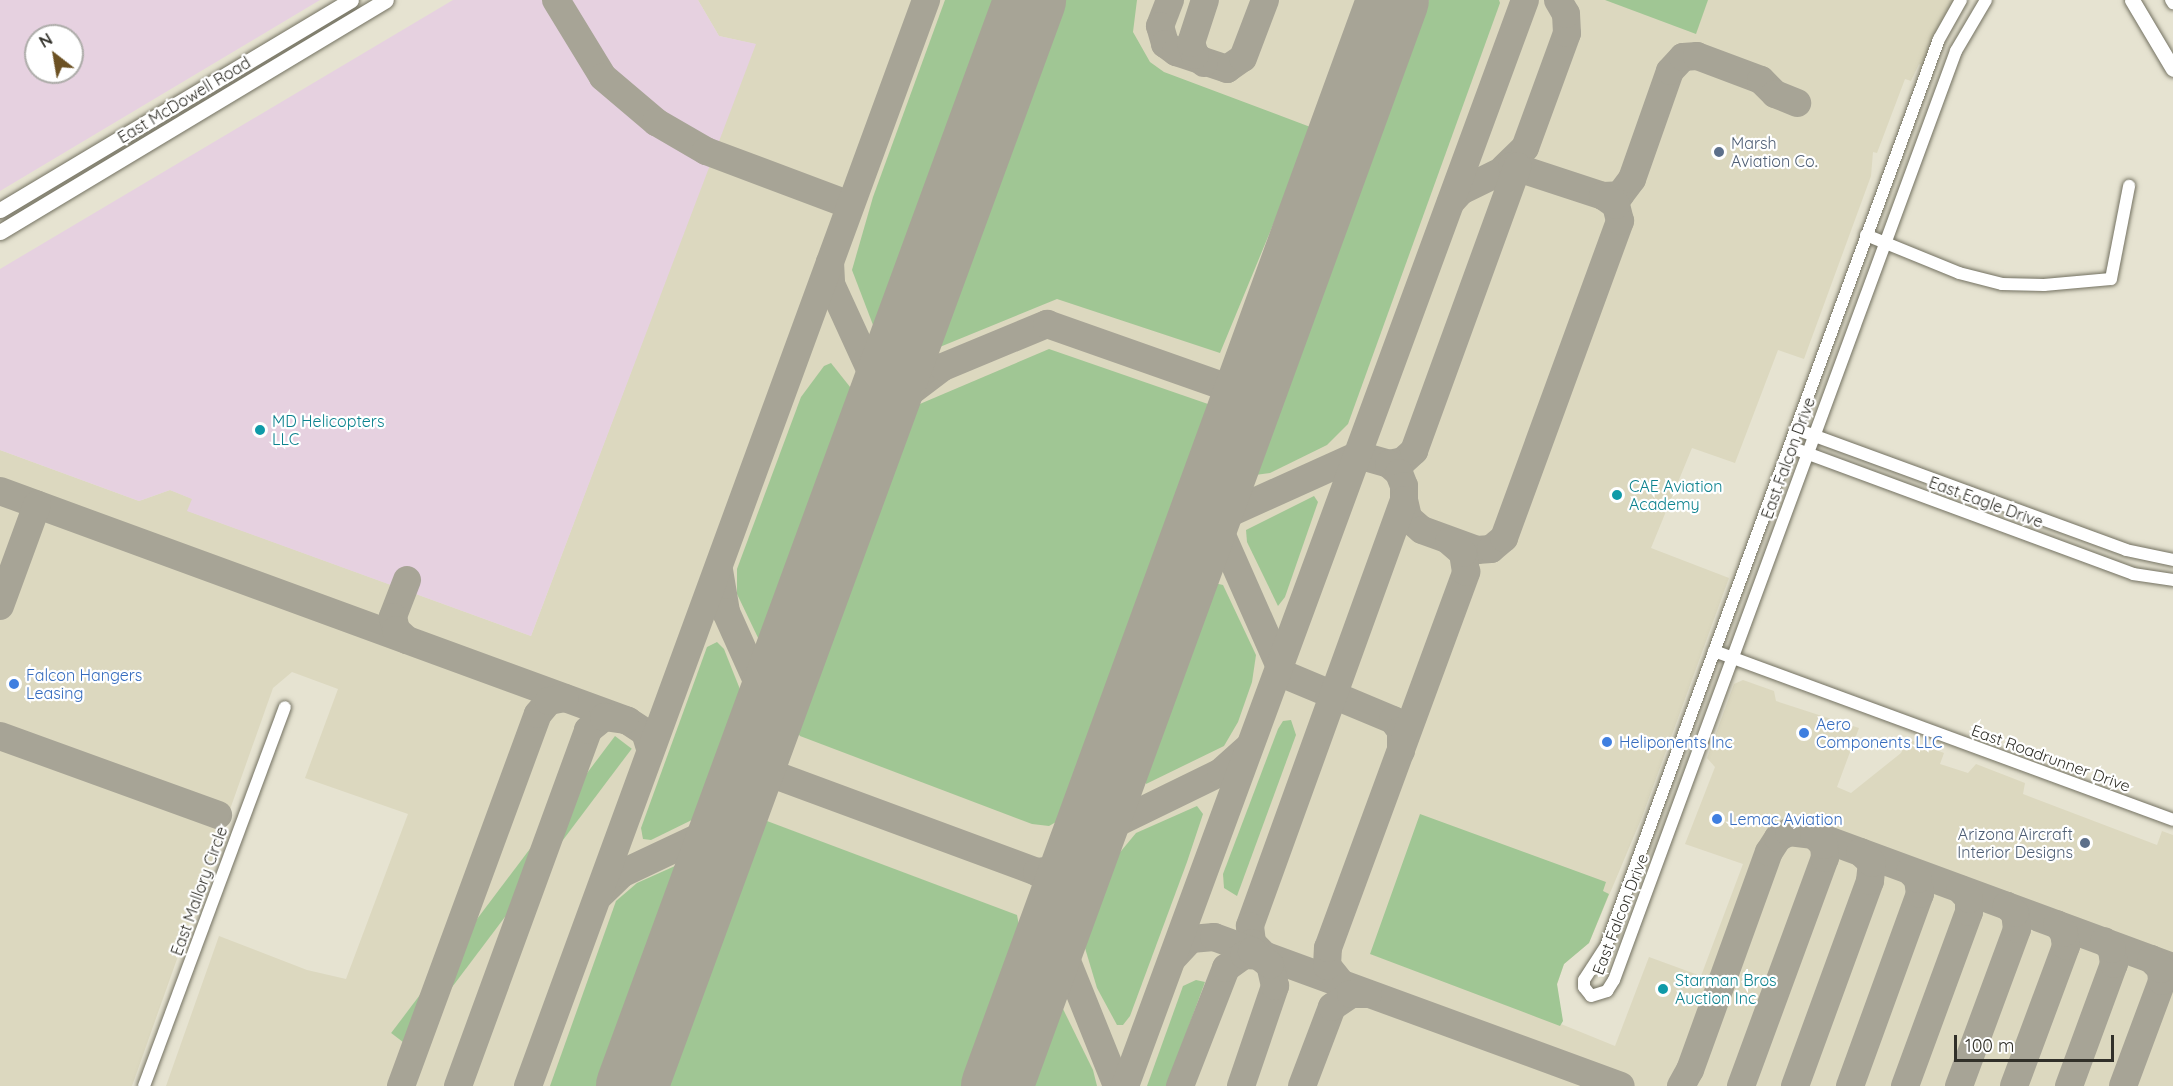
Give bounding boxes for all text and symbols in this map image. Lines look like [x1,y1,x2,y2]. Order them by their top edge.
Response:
north arrow [24,24,84,84]
text: N [36,29,56,52]
street label: East McDowell Road [114,53,254,147]
place label: Marsh Aviation Co. [1731,133,1818,171]
marker: Marsh Aviation Co. [1712,145,1726,159]
street label: East Falcon Drive [1757,395,1819,521]
place label: MD Helicopters LLC [272,411,384,449]
marker: MD Helicopters LLC [253,423,267,437]
street label: East Eagle Drive [1926,472,2046,532]
place label: CAE Aviation Academy [1629,476,1723,514]
marker: CAE Aviation Academy [1610,488,1624,502]
place label: Falcon Hangers Leasing [26,665,142,703]
marker: Falcon Hangers Leasing [7,677,21,691]
place label: Aero Components LLC [1816,714,1943,752]
street label: East Roadrunner Drive [1969,720,2133,796]
marker: Aero Components LLC [1797,726,1811,740]
place label: Heliponents Inc [1619,732,1733,752]
marker: Heliponents Inc [1600,735,1614,749]
place label: Lemac Aviation [1729,809,1843,829]
marker: Lemac Aviation [1710,812,1724,826]
street label: East Mallory Circle [167,824,231,958]
place label: Arizona Aircraft Interior Designs [1957,824,2073,862]
marker: Arizona Aircraft Interior Designs [2078,836,2092,850]
street label: East Falcon Drive [1588,851,1652,977]
place label: Starman Bros Auction Inc [1675,970,1777,1008]
marker: Starman Bros Auction Inc [1656,982,1670,996]
scale bar [1957,1023,2118,1061]
text: 100 m [1965,1034,2014,1057]

